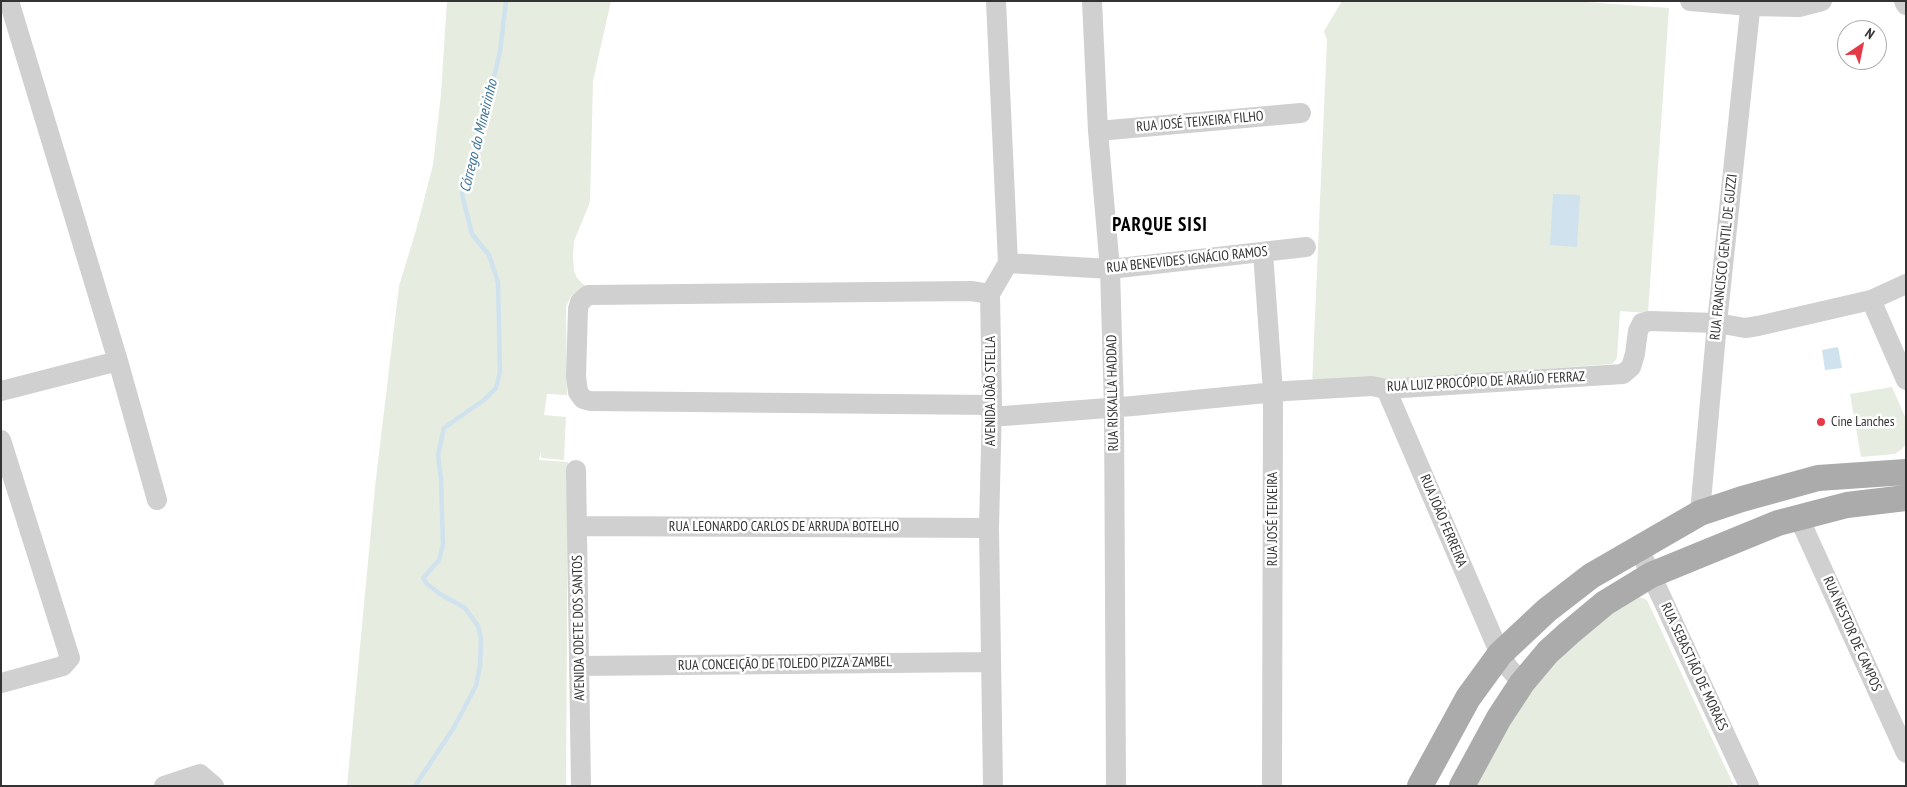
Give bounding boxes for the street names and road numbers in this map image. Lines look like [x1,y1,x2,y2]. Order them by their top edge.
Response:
street label: RUA JOSÉ TEIXEIRA FILHO [1136,108,1264,136]
street label: RUA FRANCISCO GENTIL DE GUZZI [1707,173,1741,341]
street label: RUA BENEVIDES IGNÁCIO RAMOS [1106,243,1268,277]
street label: RUA RISKALLA HADDAD [1104,335,1122,451]
street label: AVENIDA JOÃO STELLA [983,336,999,446]
street label: RUA LUIZ PROCÓPIO DE ARAÚJO FERRAZ [1387,368,1585,396]
street label: RUA JOSÉ TEIXEIRA [1265,472,1281,566]
street label: RUA JOÃO FERREIRA [1416,472,1470,570]
street label: RUA LEONARDO CARLOS DE ARRUDA BOTELHO [669,519,899,535]
street label: AVENIDA ODETE DOS SANTOS [569,555,589,701]
street label: RUA NESTOR DE CAMPOS [1819,574,1885,694]
street label: RUA SEBASTIÃO DE MORAES [1657,600,1731,734]
street label: RUA CONCEIÇÃO DE TOLEDO PIZZA ZAMBEL [678,654,892,674]

